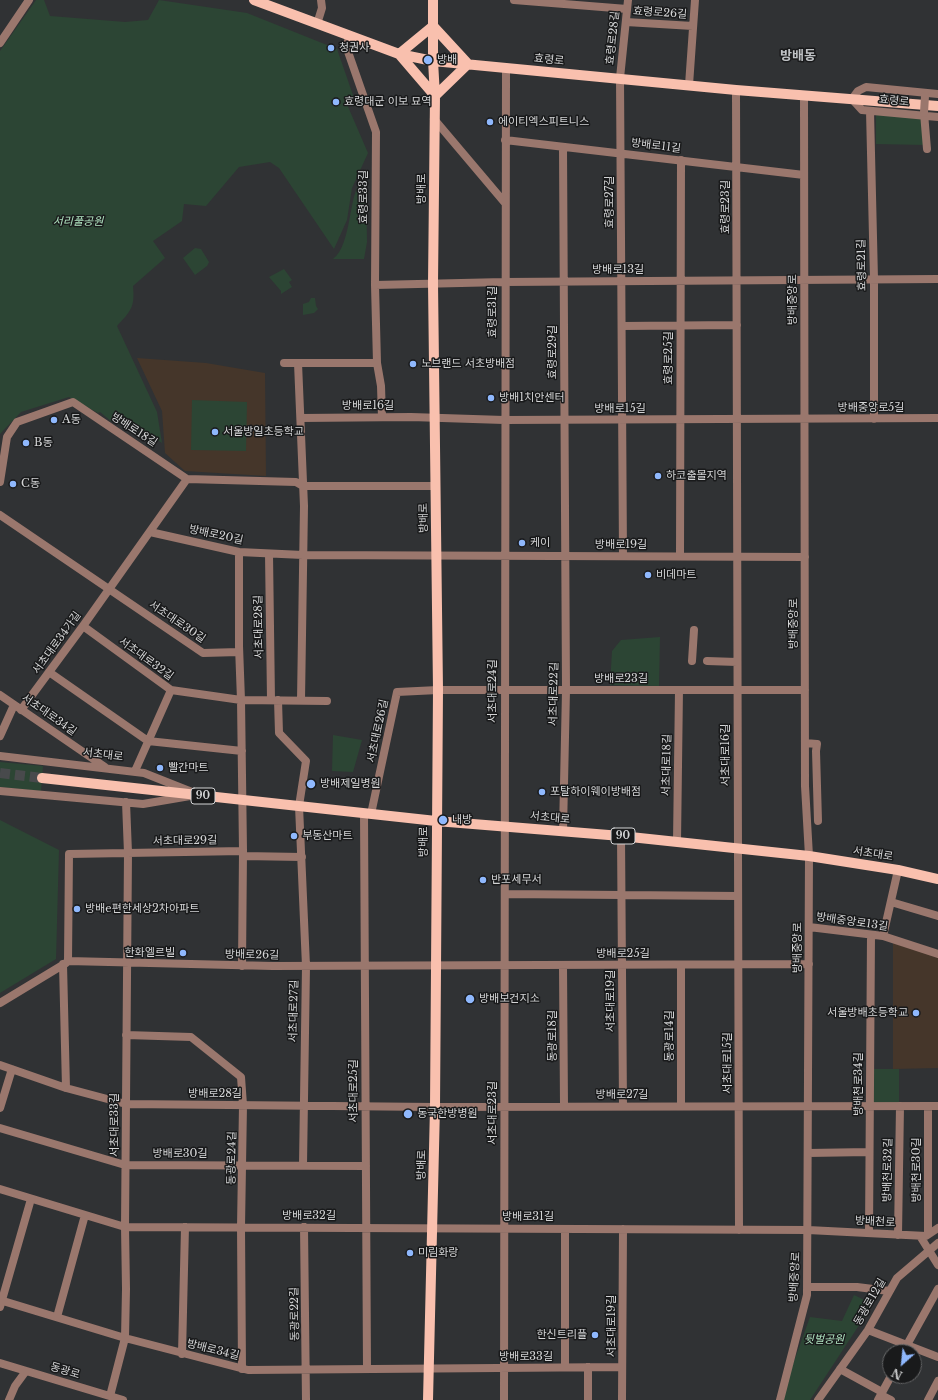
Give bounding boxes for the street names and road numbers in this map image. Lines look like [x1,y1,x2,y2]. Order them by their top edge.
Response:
street label: 효령로26길 [632,5,688,21]
street label: 효령로28길 [604,10,622,66]
street label: 효령로 [533,52,565,68]
street label: 효령로 [878,93,910,109]
street label: 방배로11길 [630,136,682,156]
street label: 효령로33길 [357,170,371,224]
street label: 방배로 [415,174,429,204]
street label: 효령로27길 [603,176,617,228]
street label: 효령로23길 [719,180,733,234]
street label: 효령로21길 [855,239,869,291]
street label: 방배로13길 [592,263,644,277]
street label: 방배중앙로 [786,275,800,325]
street label: 효령로31길 [486,286,500,338]
street label: 효령로29길 [546,325,560,379]
street label: 효령로25길 [662,331,676,385]
street label: 방배로16길 [342,399,394,413]
street label: 방배중앙로5길 [838,401,904,415]
street label: 방배로15길 [594,402,646,416]
street label: 방배로18길 [109,410,159,450]
street label: 방배로 [417,503,431,533]
street label: 방배로20길 [188,523,244,547]
street label: 방배로19길 [595,538,647,552]
street label: 서초대로28길 [252,595,266,659]
street label: 서초대로30길 [146,598,208,646]
street label: 방배중앙로 [787,599,801,649]
street label: 서초대로34가길 [30,609,84,677]
street label: 서초대로32길 [116,635,176,683]
street label: 서초대로24길 [486,659,500,723]
street label: 서초대로22길 [547,662,561,726]
street label: 방배로23길 [594,672,648,686]
street label: 서초대로34길 [19,691,79,739]
street label: 서초대로26길 [365,698,391,764]
street label: 서초대로16길 [719,724,733,786]
street label: 서초대로18길 [660,734,674,796]
street label: 서초대로 [82,746,124,764]
road number: 90 [191,788,215,804]
street label: 서초대로 [529,810,571,826]
street label: 방배로 [417,827,431,857]
road number: 90 [611,828,635,844]
street label: 서초대로29길 [153,834,217,848]
street label: 서초대로 [852,844,894,864]
street label: 방배중앙로13길 [815,910,889,934]
street label: 방배중앙로 [791,923,805,973]
street label: 방배로25길 [596,947,650,961]
street label: 방배로26길 [225,948,279,962]
street label: 서초대로19길 [604,970,618,1032]
street label: 서초대로27길 [287,979,301,1043]
street label: 동광로18길 [546,1010,560,1062]
street label: 동광로14길 [663,1010,677,1062]
street label: 서초대로15길 [721,1032,735,1094]
street label: 방배천로34길 [852,1052,866,1116]
street label: 서초대로25길 [347,1059,361,1123]
street label: 서초대로23길 [486,1081,500,1145]
street label: 방배로28길 [188,1087,242,1101]
street label: 방배로27길 [596,1088,648,1102]
street label: 서초대로33길 [108,1093,122,1157]
street label: 동광로24길 [225,1131,239,1185]
street label: 방배천로30길 [910,1137,924,1203]
street label: 방배천로32길 [881,1138,895,1202]
street label: 방배로30길 [152,1147,208,1161]
street label: 방배로 [415,1150,429,1180]
street label: 방배로32길 [282,1209,336,1223]
street label: 방배로31길 [502,1210,554,1224]
street label: 방배천로 [854,1214,896,1230]
street label: 방배중앙로 [787,1251,803,1303]
street label: 동광로12길 [851,1276,889,1328]
street label: 동광로22길 [288,1287,302,1341]
street label: 서초대로19길 [605,1295,619,1357]
street label: 방배로34길 [185,1337,241,1363]
street label: 방배로33길 [499,1350,553,1364]
street label: 동광로 [49,1360,81,1382]

